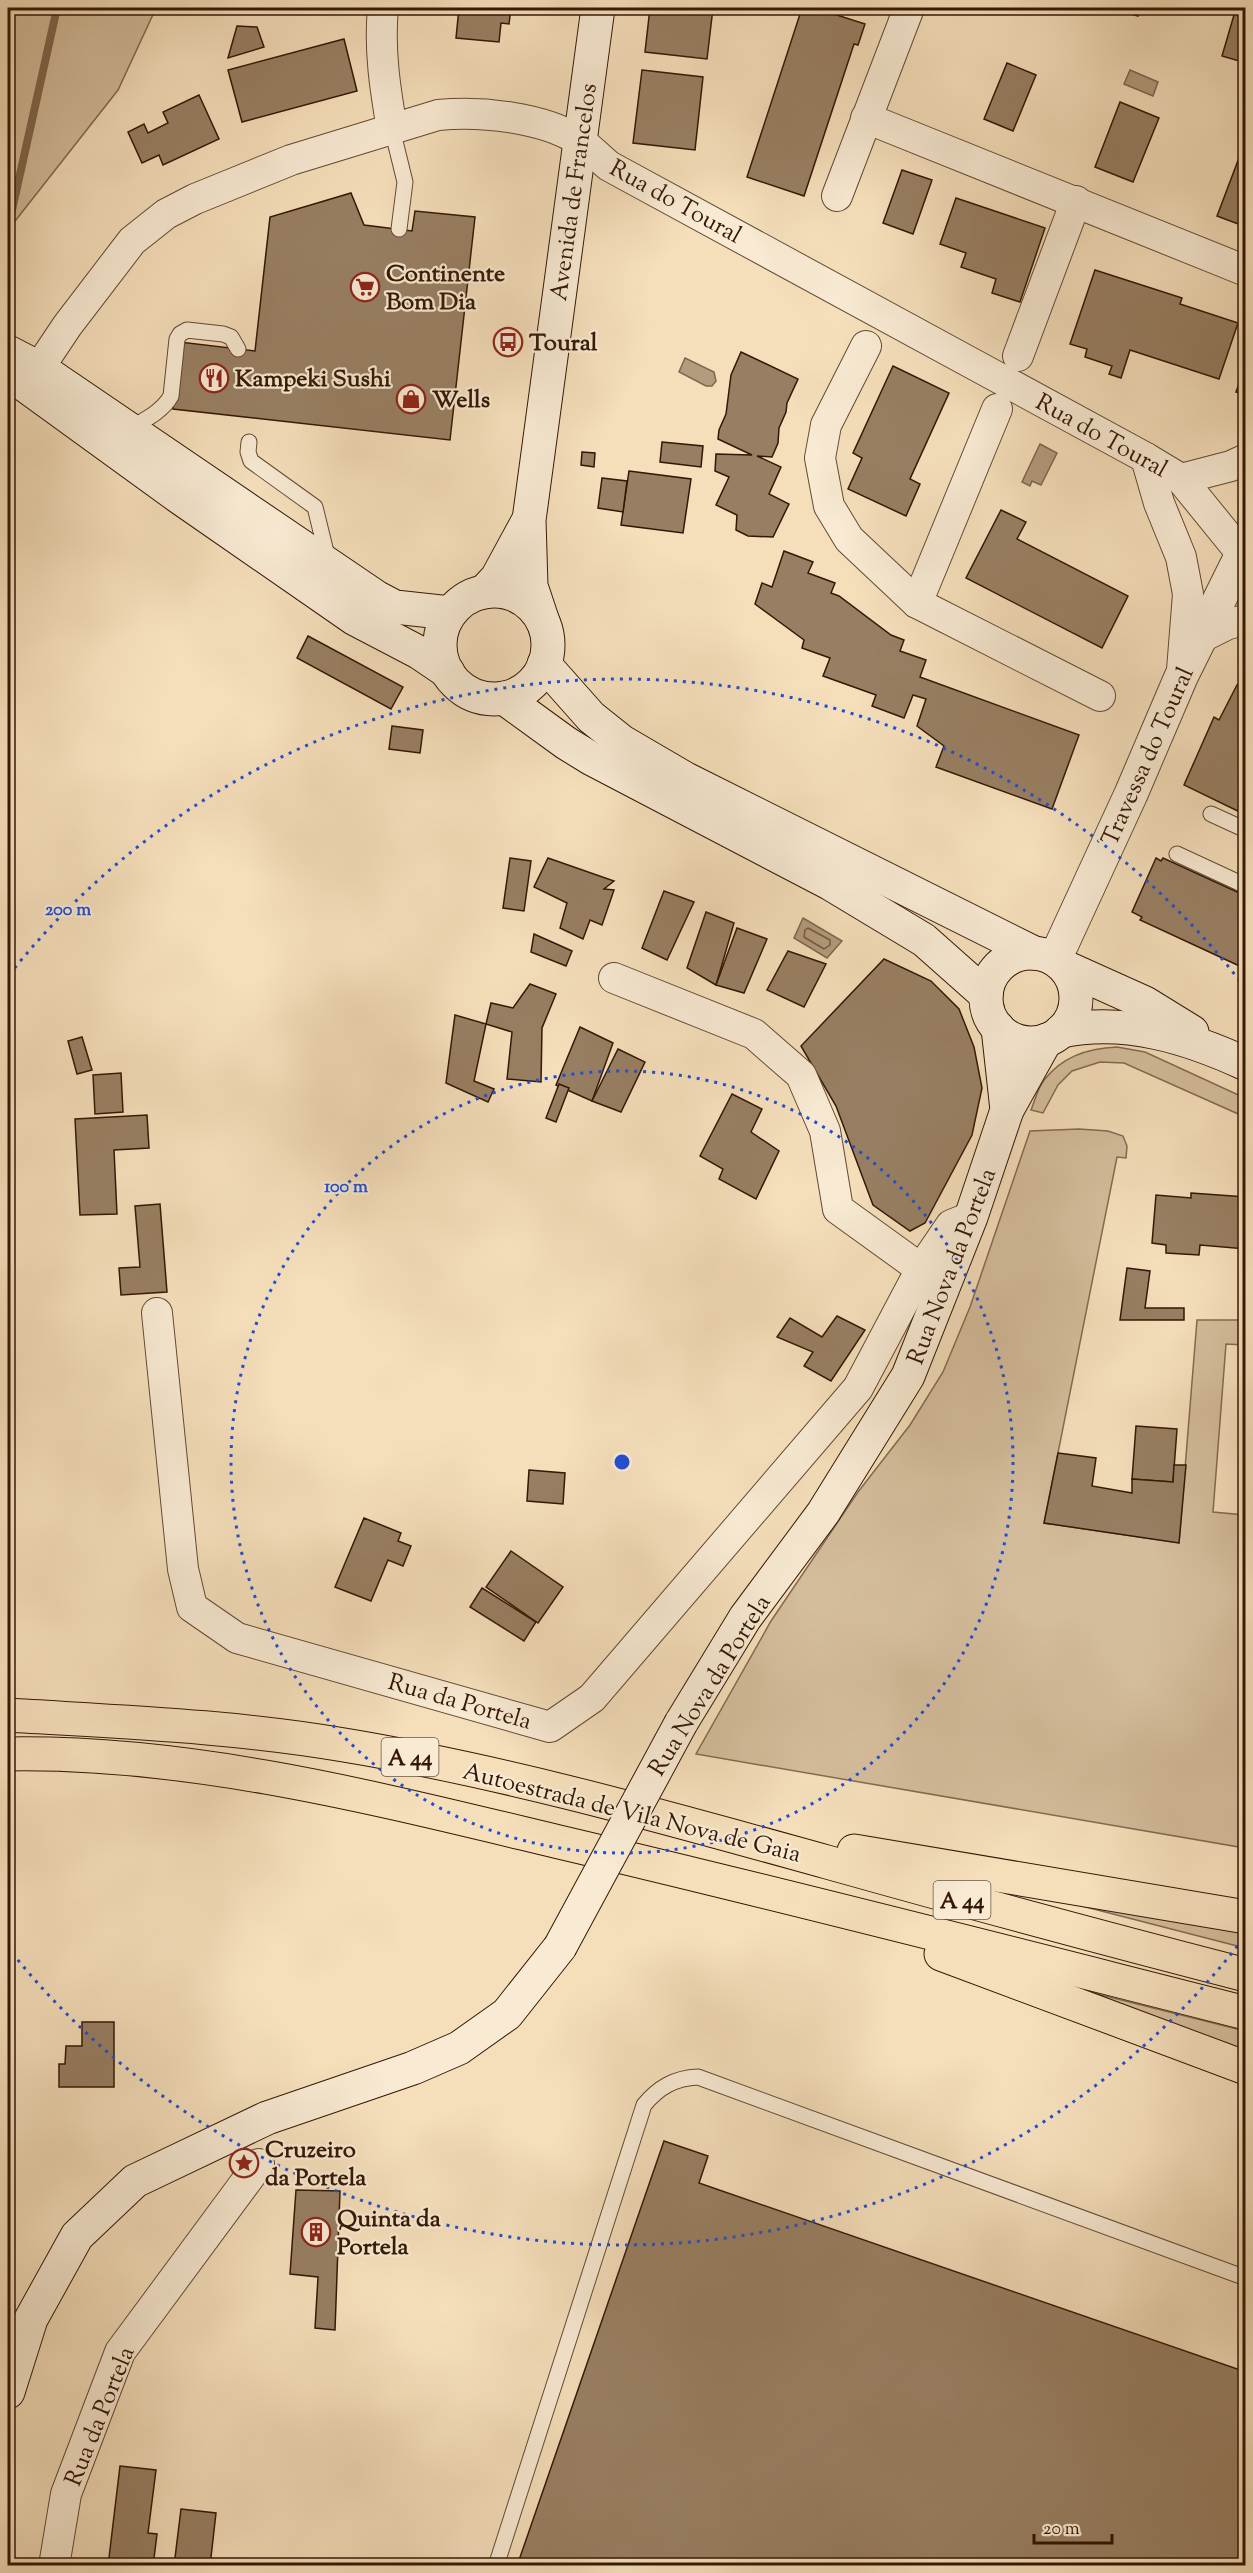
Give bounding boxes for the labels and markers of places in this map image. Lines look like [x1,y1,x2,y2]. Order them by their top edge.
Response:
place label: Continente Bom Dia [386,258,505,320]
supermarket icon: Continente Bom Dia [349,271,381,303]
bus stop icon: Toural [492,326,524,358]
place label: Toural [529,327,598,361]
restaurant icon: Kampeki Sushi [198,362,230,394]
place label: Kampeki Sushi [235,363,391,397]
shop icon: Wells [395,383,427,415]
place label: Wells [432,384,490,418]
centre of rings [612,1452,632,1472]
place label: Cruzeiro da Portela [265,2134,367,2196]
place icon: Cruzeiro da Portela [228,2147,260,2179]
place label: Quinta da Portela [337,2203,442,2265]
building icon: Quinta da Portela [300,2216,332,2248]

